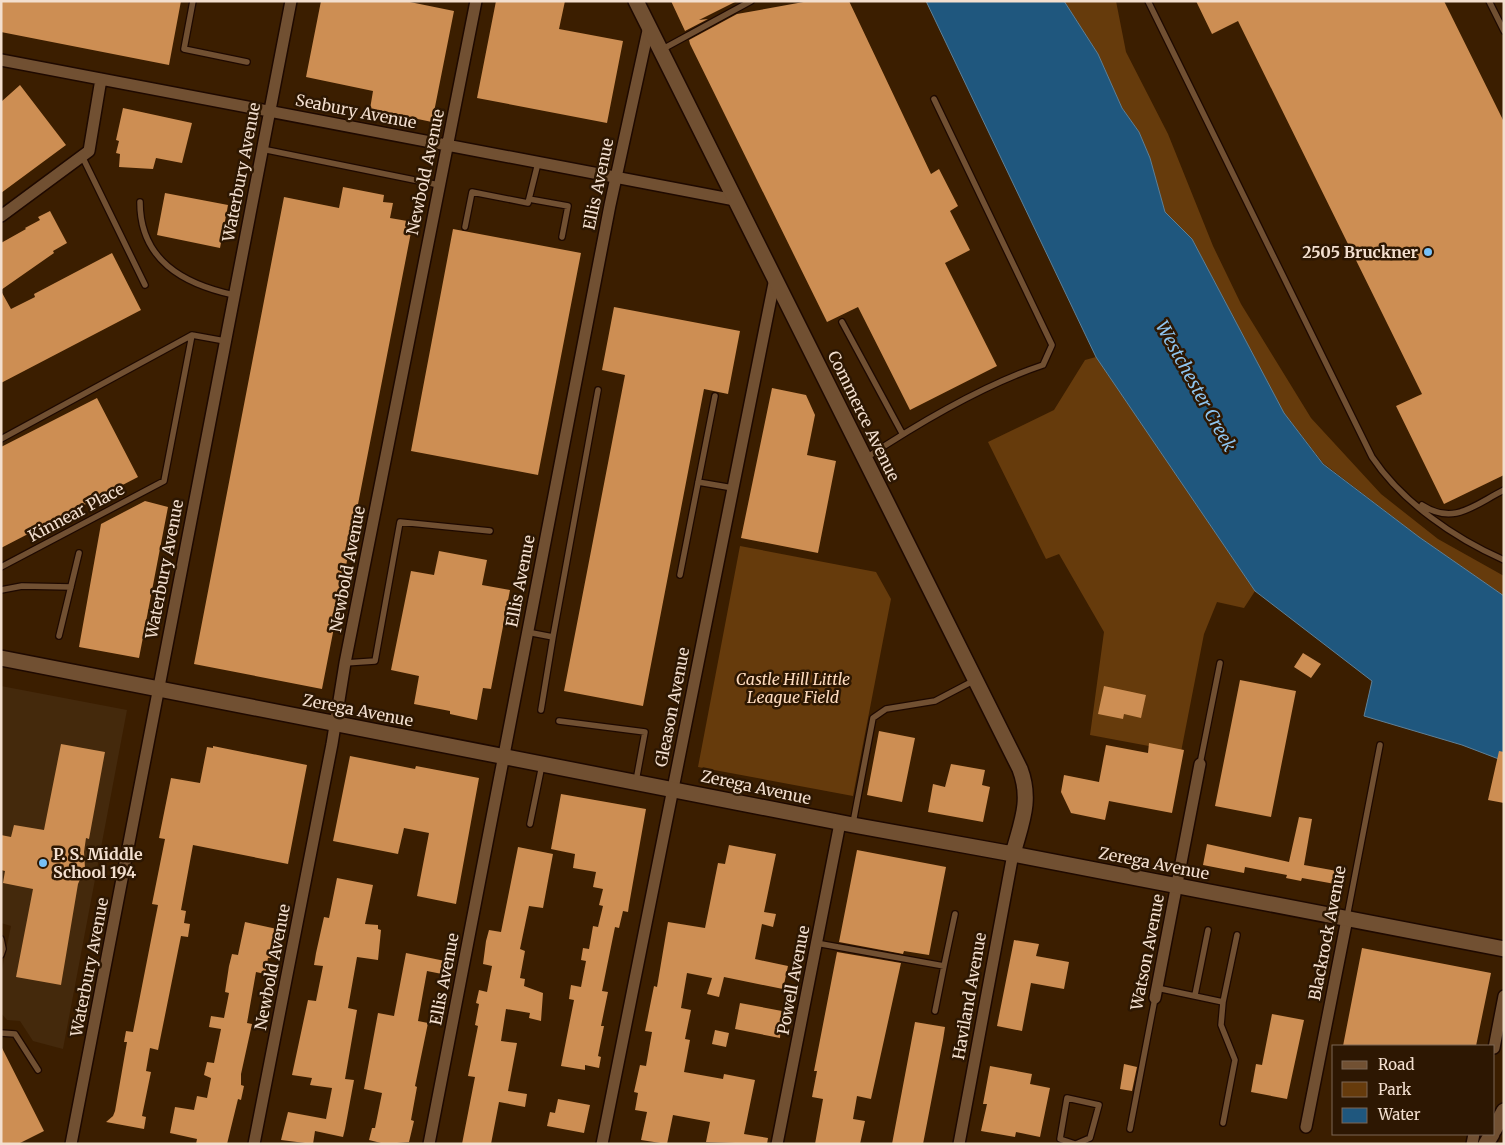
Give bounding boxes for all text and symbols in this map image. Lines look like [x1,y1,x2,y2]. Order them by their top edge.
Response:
street label: Seabury Avenue [294,89,418,133]
street label: Waterbury Avenue [218,101,264,244]
street label: Newbold Avenue [402,107,448,237]
street label: Ellis Avenue [579,136,617,232]
place label: 2505 Bruckner [1302,242,1419,262]
marker: 2505 Bruckner [1422,246,1434,258]
water label: Westchester Creek [1151,317,1242,456]
street label: Commerce Avenue [824,348,904,484]
street label: Kinnear Place [25,478,127,546]
street label: Waterbury Avenue [141,498,187,641]
street label: Newbold Avenue [325,504,369,634]
street label: Ellis Avenue [501,533,539,629]
street label: Gleason Avenue [651,646,693,768]
park label: Castle Hill Little League Field [736,669,850,707]
street label: Zerega Avenue [301,689,415,731]
street label: Zerega Avenue [699,766,813,808]
street label: Zerega Avenue [1097,842,1211,884]
place label: P. S. Middle School 194 [53,844,143,882]
marker: P. S. Middle School 194 [37,857,49,869]
street label: Blackrock Avenue [1304,864,1350,1002]
street label: Watson Avenue [1126,892,1168,1013]
street label: Waterbury Avenue [66,896,112,1039]
street label: Newbold Avenue [250,902,294,1032]
street label: Powell Avenue [773,924,813,1036]
street label: Ellis Avenue [425,931,463,1027]
street label: Haviland Avenue [948,931,990,1061]
legend [1332,1045,1495,1135]
text: Road [1378,1055,1414,1074]
text: Park [1378,1080,1412,1099]
text: Water [1377,1105,1421,1124]

